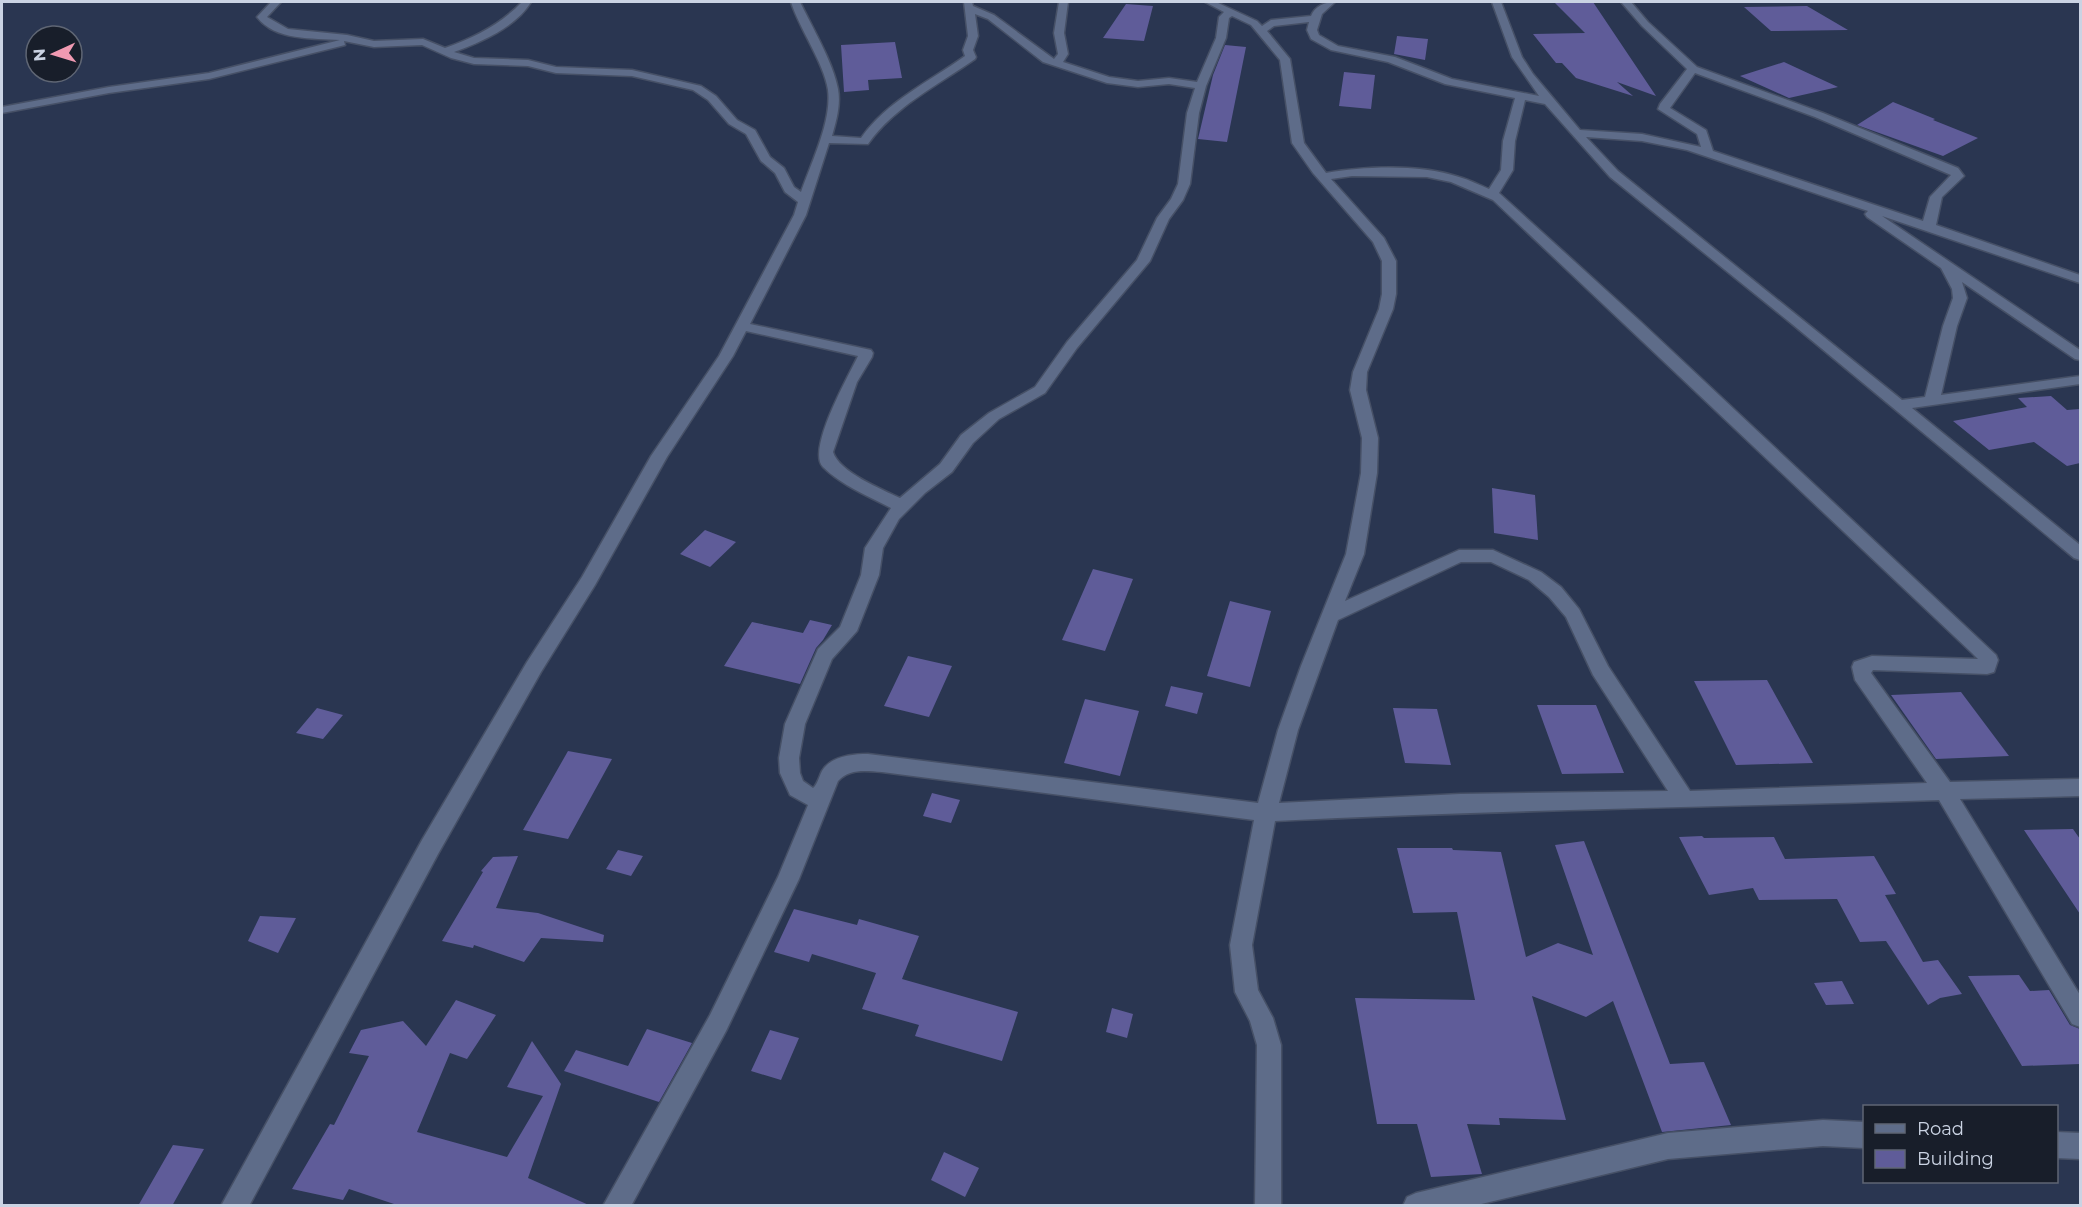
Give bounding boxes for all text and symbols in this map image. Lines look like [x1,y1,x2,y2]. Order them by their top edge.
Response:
north arrow [24,24,84,84]
text: N [30,48,49,62]
legend [1863,1105,2058,1183]
text: Road [1917,1118,1964,1140]
text: Building [1917,1148,1994,1170]

